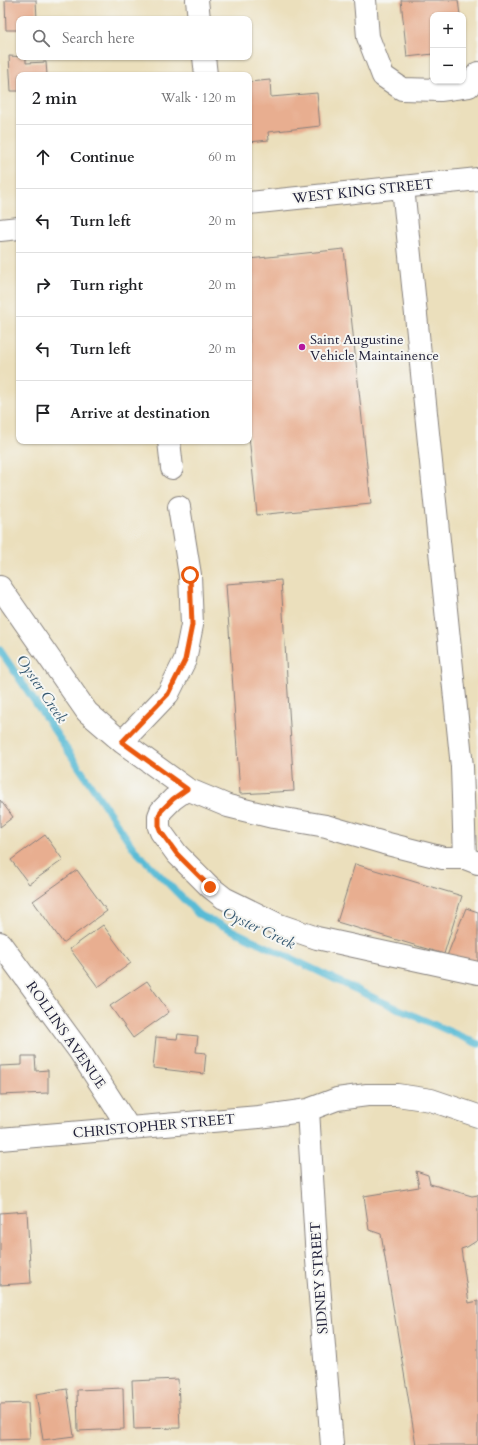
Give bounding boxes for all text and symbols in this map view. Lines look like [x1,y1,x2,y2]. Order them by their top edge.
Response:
map controls [430,12,466,84]
button: + [430,12,466,48]
search box [16,16,252,60]
icon: search [30,27,52,49]
text: Search here [62,28,135,48]
button: − [430,48,466,84]
text: 2 min [32,87,77,110]
text: Walk · 120 m [161,89,236,107]
icon: ahead [32,146,54,168]
text: Continue [70,147,135,167]
text: 60 m [208,148,236,166]
street label: WEST KING STREET [291,174,434,208]
icon: left [32,210,54,232]
text: Turn left [70,211,131,231]
text: 20 m [208,212,236,230]
icon: right [32,274,54,296]
text: Turn right [70,275,143,295]
text: 20 m [208,276,236,294]
place label: Saint Augustine Vehicle Maintainence [310,330,439,365]
icon: left [32,338,54,360]
text: Turn left [70,339,131,359]
text: 20 m [208,340,236,358]
marker: Saint Augustine Vehicle Maintainence [297,342,307,352]
icon: arrive [32,402,54,424]
text: Arrive at destination [70,403,210,423]
route start [181,566,199,584]
water label: Oyster Creek [12,651,72,728]
route end [201,878,219,896]
water label: Oyster Creek [219,902,299,954]
street label: ROLLINS AVENUE [22,977,110,1093]
street label: CHRISTOPHER STREET [72,1109,236,1143]
street label: SIDNEY STREET [306,1221,332,1335]

